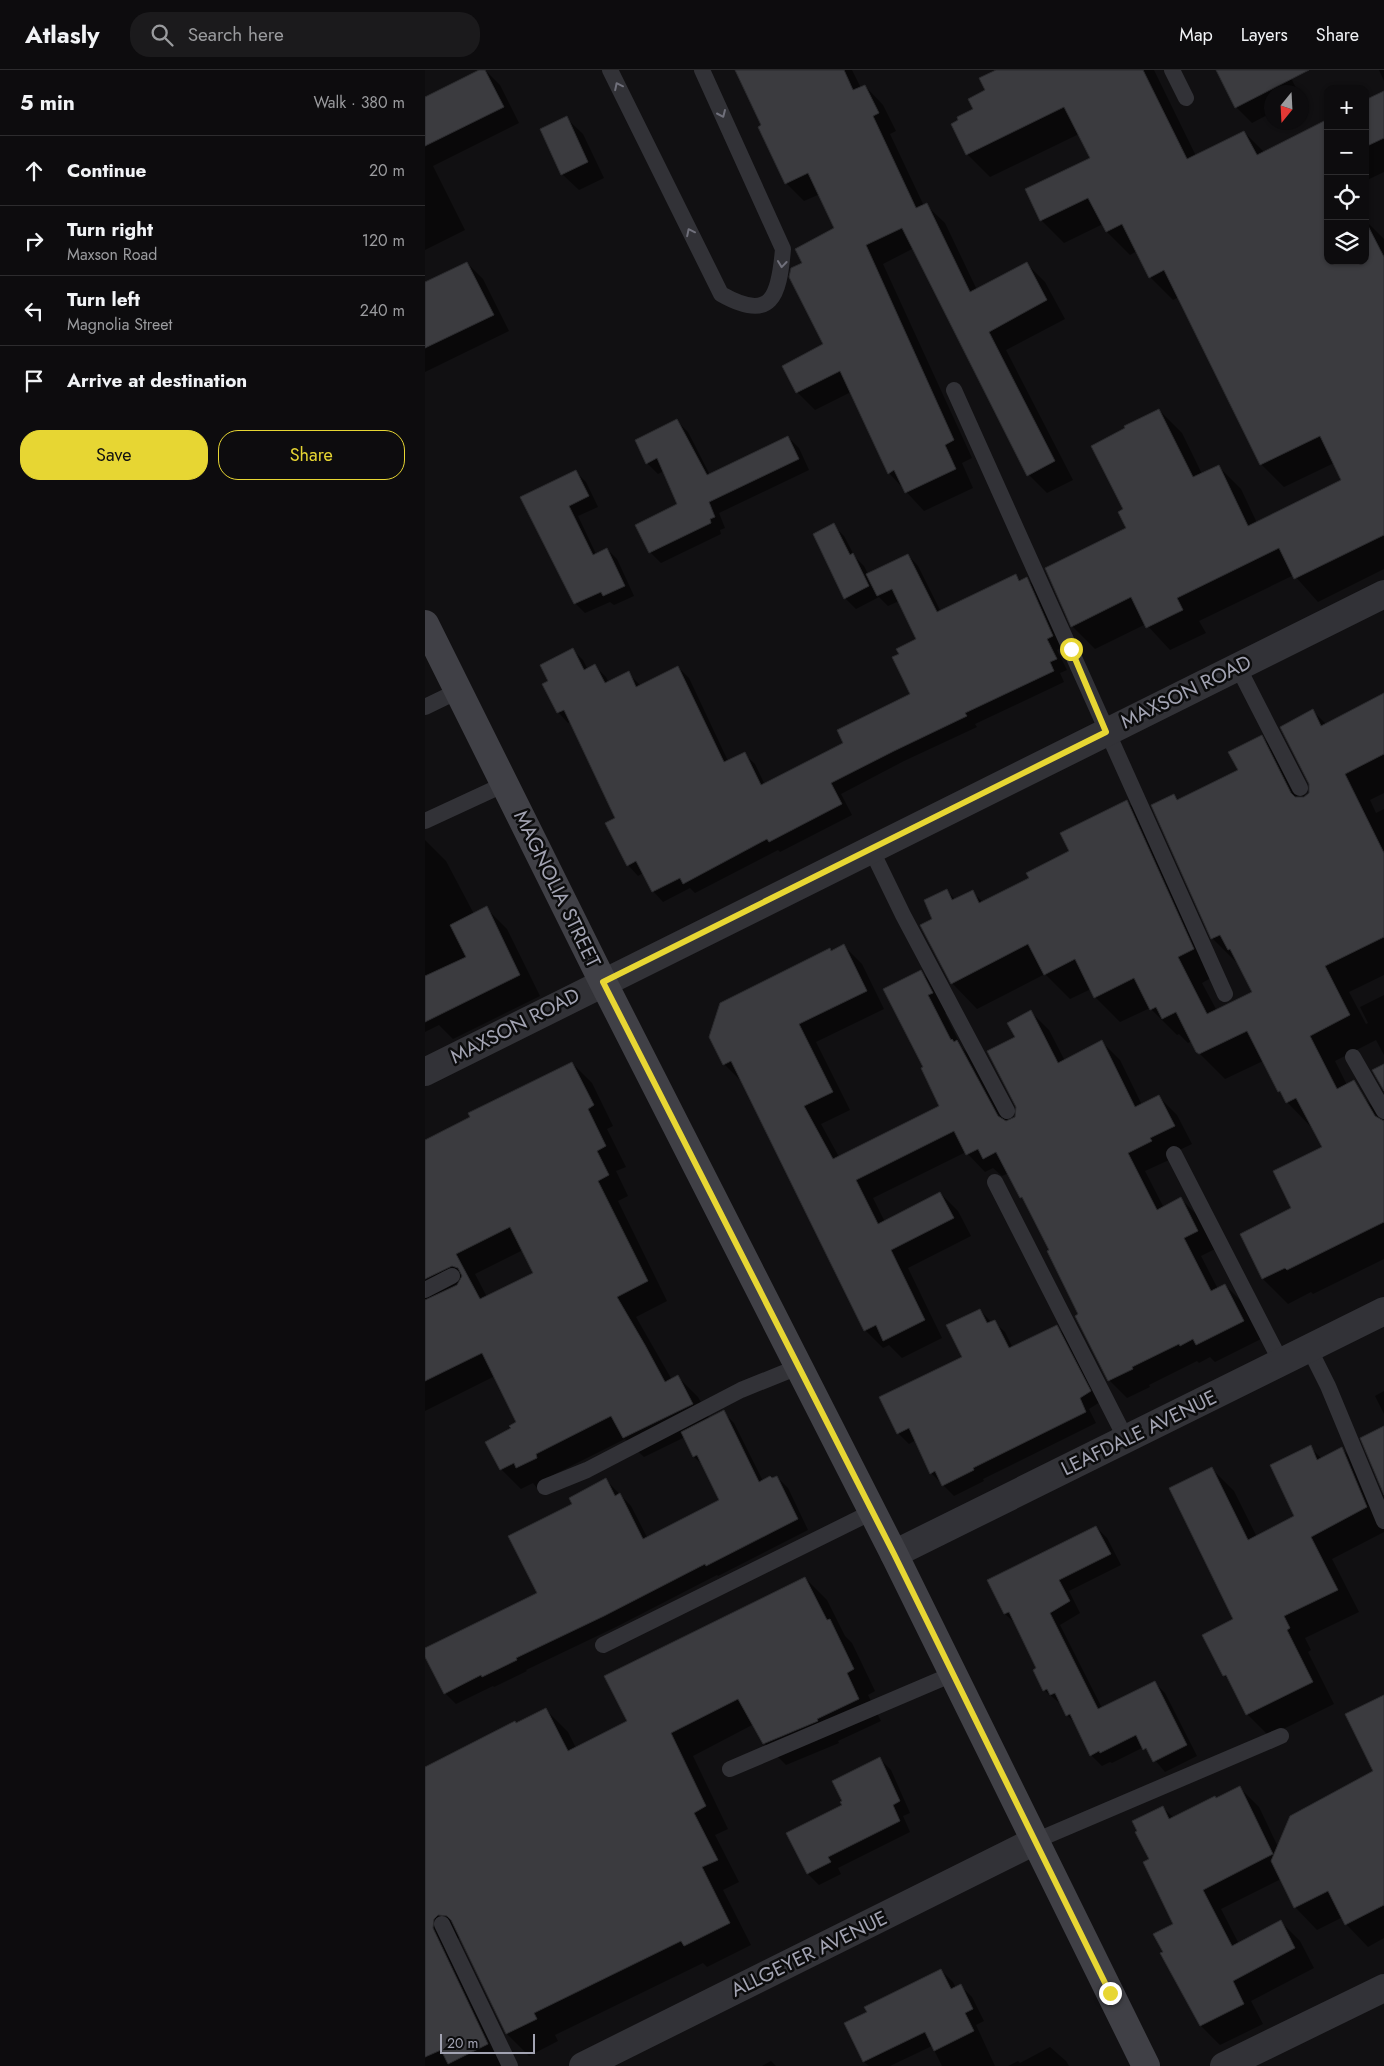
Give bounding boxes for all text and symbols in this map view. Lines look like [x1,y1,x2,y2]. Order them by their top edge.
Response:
search box [130,12,480,57]
text: Atlasly [25,17,100,52]
icon: search [148,21,176,49]
text: Search here [188,21,284,48]
text: Map [1179,22,1213,48]
text: Layers [1241,22,1288,48]
text: Share [1316,22,1359,48]
one-way arrow [614,82,624,91]
north arrow [1264,85,1309,130]
map controls [1324,85,1369,265]
button: + [1324,85,1369,130]
text: 5 min [20,88,75,118]
text: Walk · 380 m [314,91,405,114]
one-way arrow [716,109,727,118]
button: − [1324,130,1369,175]
icon: ahead [20,157,48,185]
text: Continue [67,157,146,184]
text: 20 m [369,159,405,182]
button: locate [1324,175,1369,220]
text: Turn right [67,216,153,243]
button: layers [1324,220,1369,265]
icon: right [20,227,48,255]
one-way arrow [686,228,696,237]
text: 120 m [362,229,405,252]
text: Maxson Road [67,243,157,266]
one-way arrow [777,260,788,268]
text: Turn left [67,286,140,313]
icon: left [20,297,48,325]
text: 240 m [360,299,405,322]
text: Magnolia Street [67,313,172,336]
icon: arrive [20,367,48,395]
text: Arrive at destination [67,367,247,394]
button: Save [20,430,208,480]
button: Share [218,430,405,480]
route start [1060,638,1083,661]
street label: MAXSON ROAD [1116,648,1256,736]
street label: MAGNOLIA STREET [506,806,608,973]
street label: MAXSON ROAD [445,981,585,1071]
street label: LEAFDALE AVENUE [1056,1383,1222,1483]
street label: ALLGEYER AVENUE [726,1903,892,2005]
route end [1099,1982,1122,2005]
scale bar [440,2031,535,2054]
text: 20 m [447,2033,479,2053]

